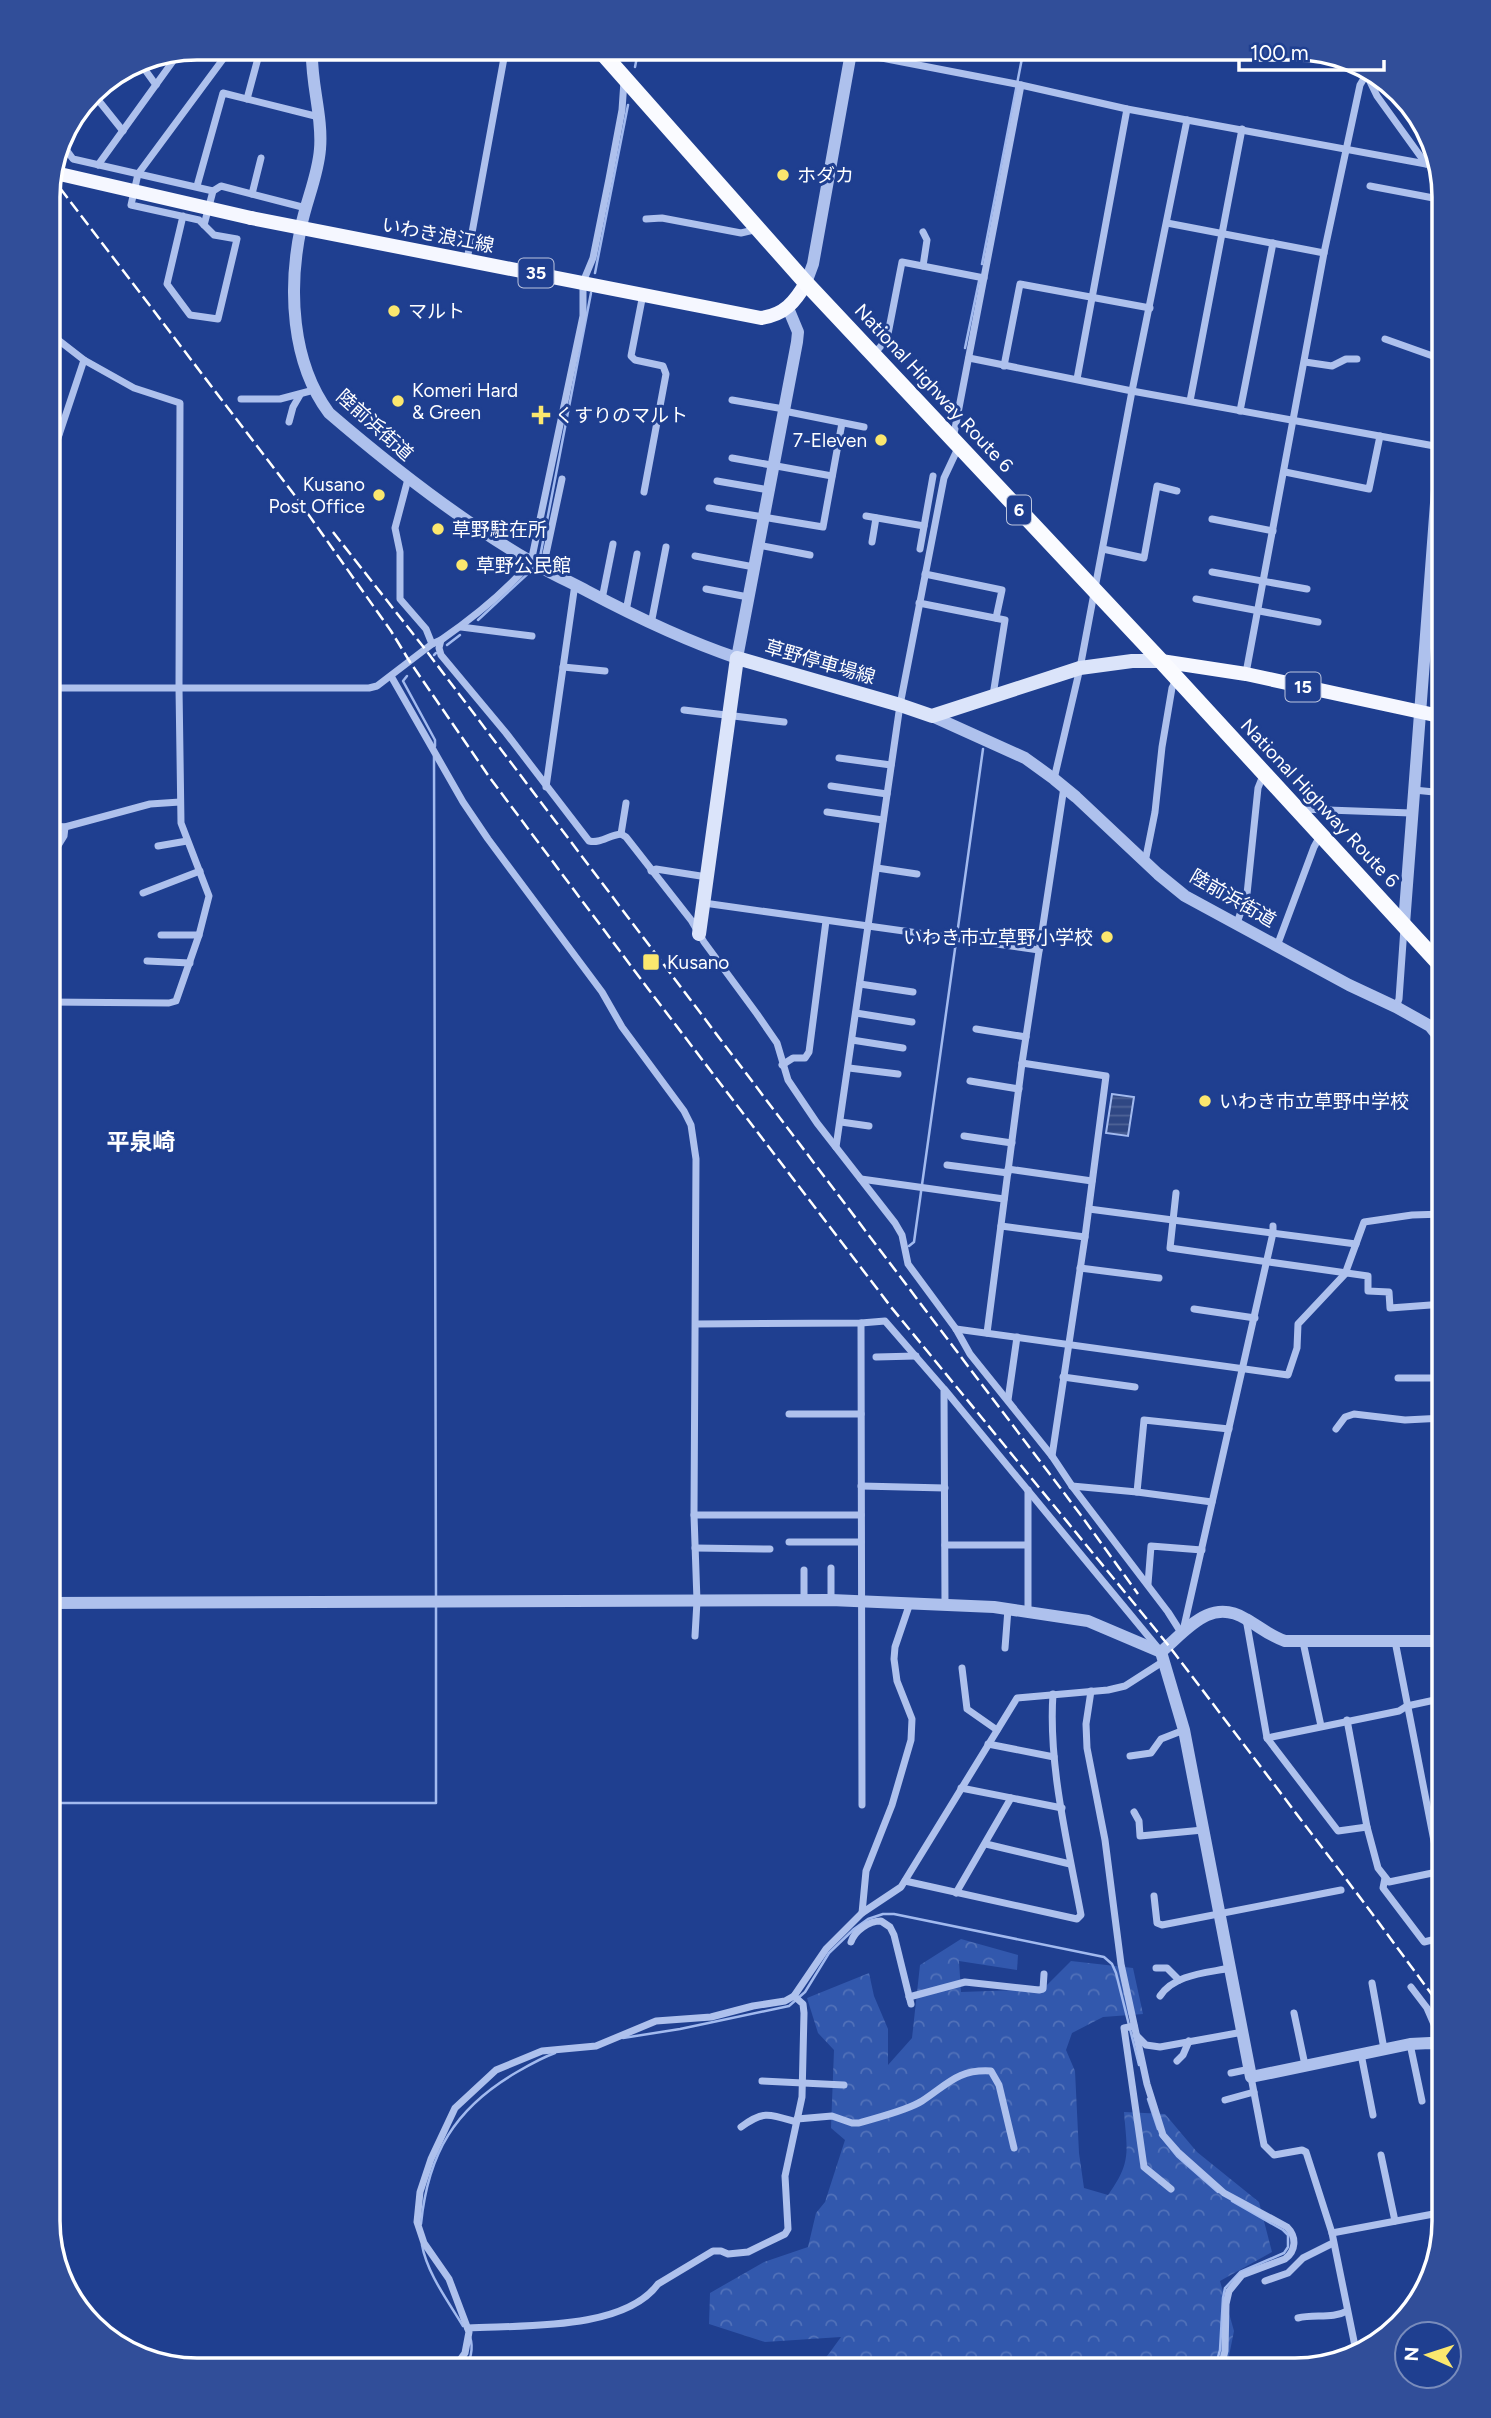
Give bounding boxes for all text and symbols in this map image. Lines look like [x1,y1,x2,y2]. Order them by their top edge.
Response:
scale bar [1239,28,1384,72]
text: 100 m [1250,40,1309,65]
place label: ホダカ [797,164,854,187]
marker: ホダカ [775,167,791,183]
street label: いわき浪江線 [380,213,496,257]
road number: 35 [518,258,554,288]
street label: National Highway Route 6 [850,299,1018,477]
place label: マルト [408,300,465,323]
marker: マルト [386,303,402,319]
place label: Komeri Hard & Green [412,379,518,424]
street label: 陸前浜街道 [332,385,418,465]
marker: Komeri Hard & Green [390,393,406,409]
place label: くすりのマルト [555,404,688,427]
marker: くすりのマルト [533,407,549,423]
place label: 7-Eleven [793,429,867,452]
marker: 7-Eleven [873,432,889,448]
place label: Kusano Post Office [269,473,365,518]
marker: Kusano Post Office [371,487,387,503]
road number: 6 [1007,496,1031,524]
place label: 草野駐在所 [452,518,547,541]
marker: 草野駐在所 [430,521,446,537]
place label: 草野公民館 [476,554,571,577]
marker: 草野公民館 [454,557,470,573]
street label: 草野停車場線 [762,635,878,689]
road number: 15 [1286,672,1320,702]
street label: National Highway Route 6 [1236,714,1404,892]
street label: 陸前浜街道 [1186,864,1280,932]
place label: いわき市立草野小学校 [903,926,1093,949]
marker: いわき市立草野小学校 [1099,929,1115,945]
place label: Kusano [667,951,729,974]
marker: Kusano [641,952,661,972]
place label: いわき市立草野中学校 [1219,1090,1409,1113]
marker: いわき市立草野中学校 [1197,1093,1213,1109]
district label: 平泉崎 [107,1128,176,1156]
north arrow [1393,2320,1463,2390]
text: N [1400,2346,1423,2362]

